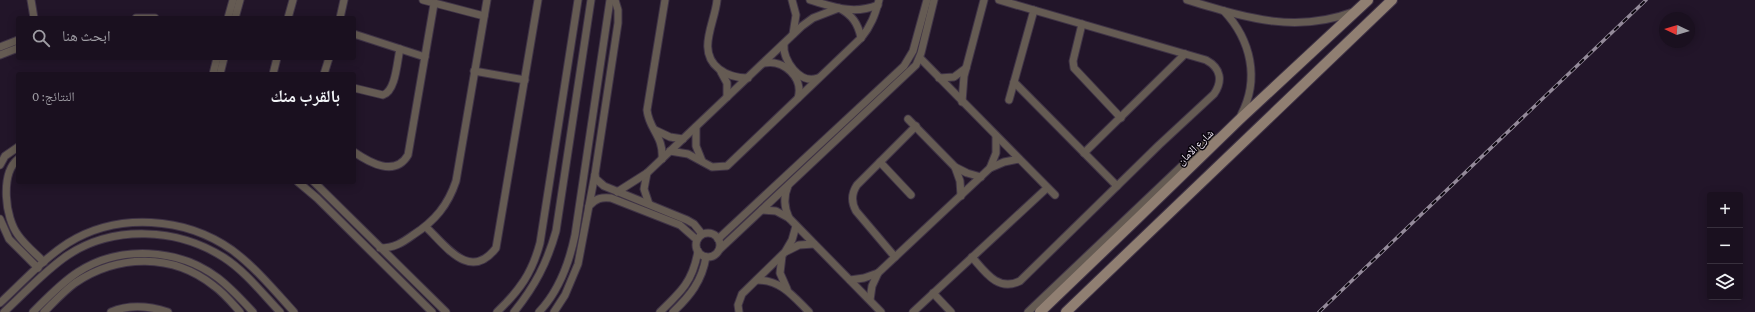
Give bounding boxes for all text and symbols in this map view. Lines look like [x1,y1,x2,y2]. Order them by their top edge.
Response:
north arrow [1659,12,1695,48]
search box [16,16,356,60]
icon: search [30,27,52,49]
text: ابحث هنا [62,28,111,44]
text: بالقرب منك [270,87,340,106]
text: النتائج: 0 [32,89,75,104]
street label: شارع الامان [1174,127,1216,168]
map controls [1707,192,1743,300]
button: + [1707,192,1743,228]
button: − [1707,228,1743,264]
button: layers [1707,264,1743,300]

